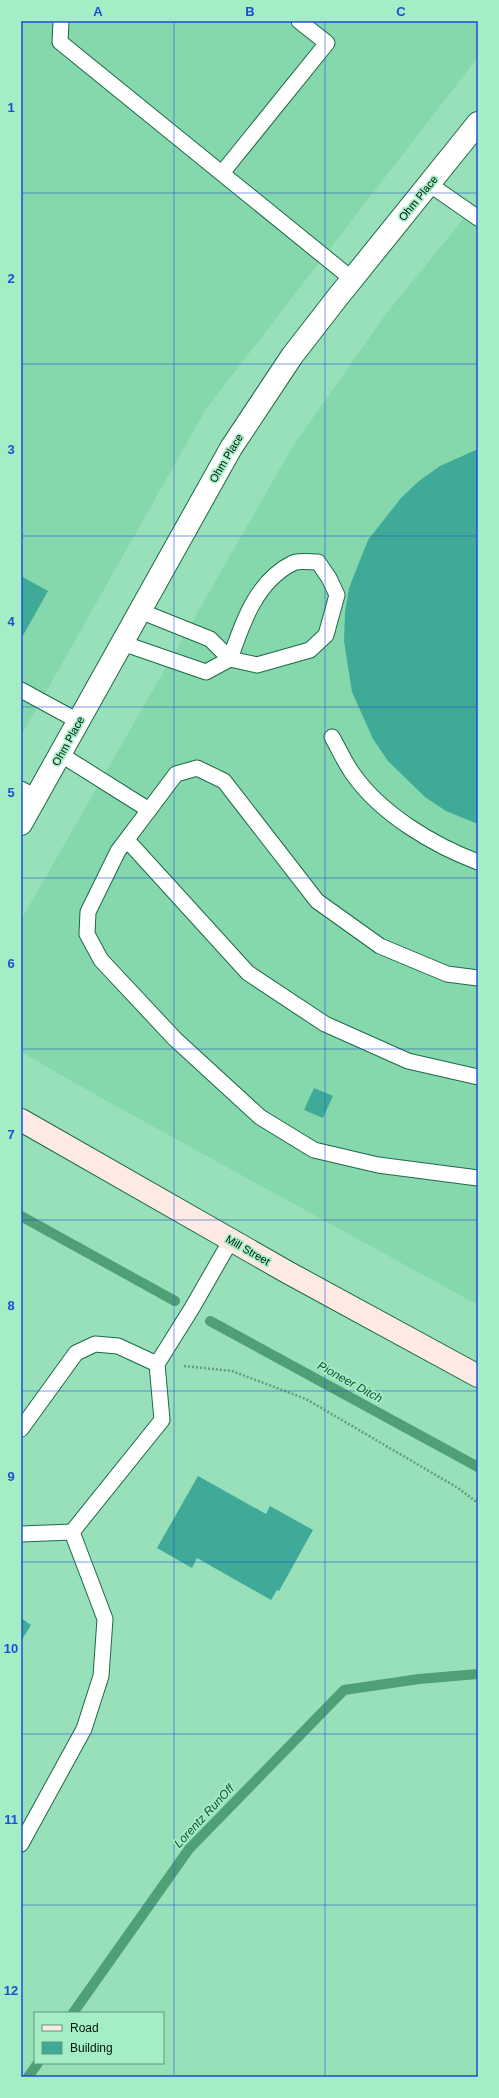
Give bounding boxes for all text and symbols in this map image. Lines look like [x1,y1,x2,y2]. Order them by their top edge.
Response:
text: A [93,4,103,19]
text: B [245,4,255,19]
text: C [396,4,406,19]
text: 1 [7,100,15,115]
street label: Ohm Place [396,173,440,223]
text: 2 [7,271,15,286]
street label: Ohm Place [207,432,245,484]
text: 3 [7,442,15,457]
text: 4 [7,614,15,629]
street label: Ohm Place [50,714,86,768]
text: 5 [7,785,15,800]
text: 6 [7,956,15,971]
text: 7 [7,1127,15,1142]
street label: Mill Street [224,1233,272,1267]
text: 8 [7,1298,15,1313]
water label: Pioneer Ditch [315,1358,385,1406]
text: 9 [7,1469,15,1484]
text: 10 [4,1641,18,1656]
water label: Lorentz RunOff [171,1780,238,1851]
text: 11 [4,1812,18,1827]
text: 12 [4,1983,18,1998]
legend [34,2012,164,2064]
text: Road [70,2021,99,2035]
text: Building [70,2041,113,2055]

